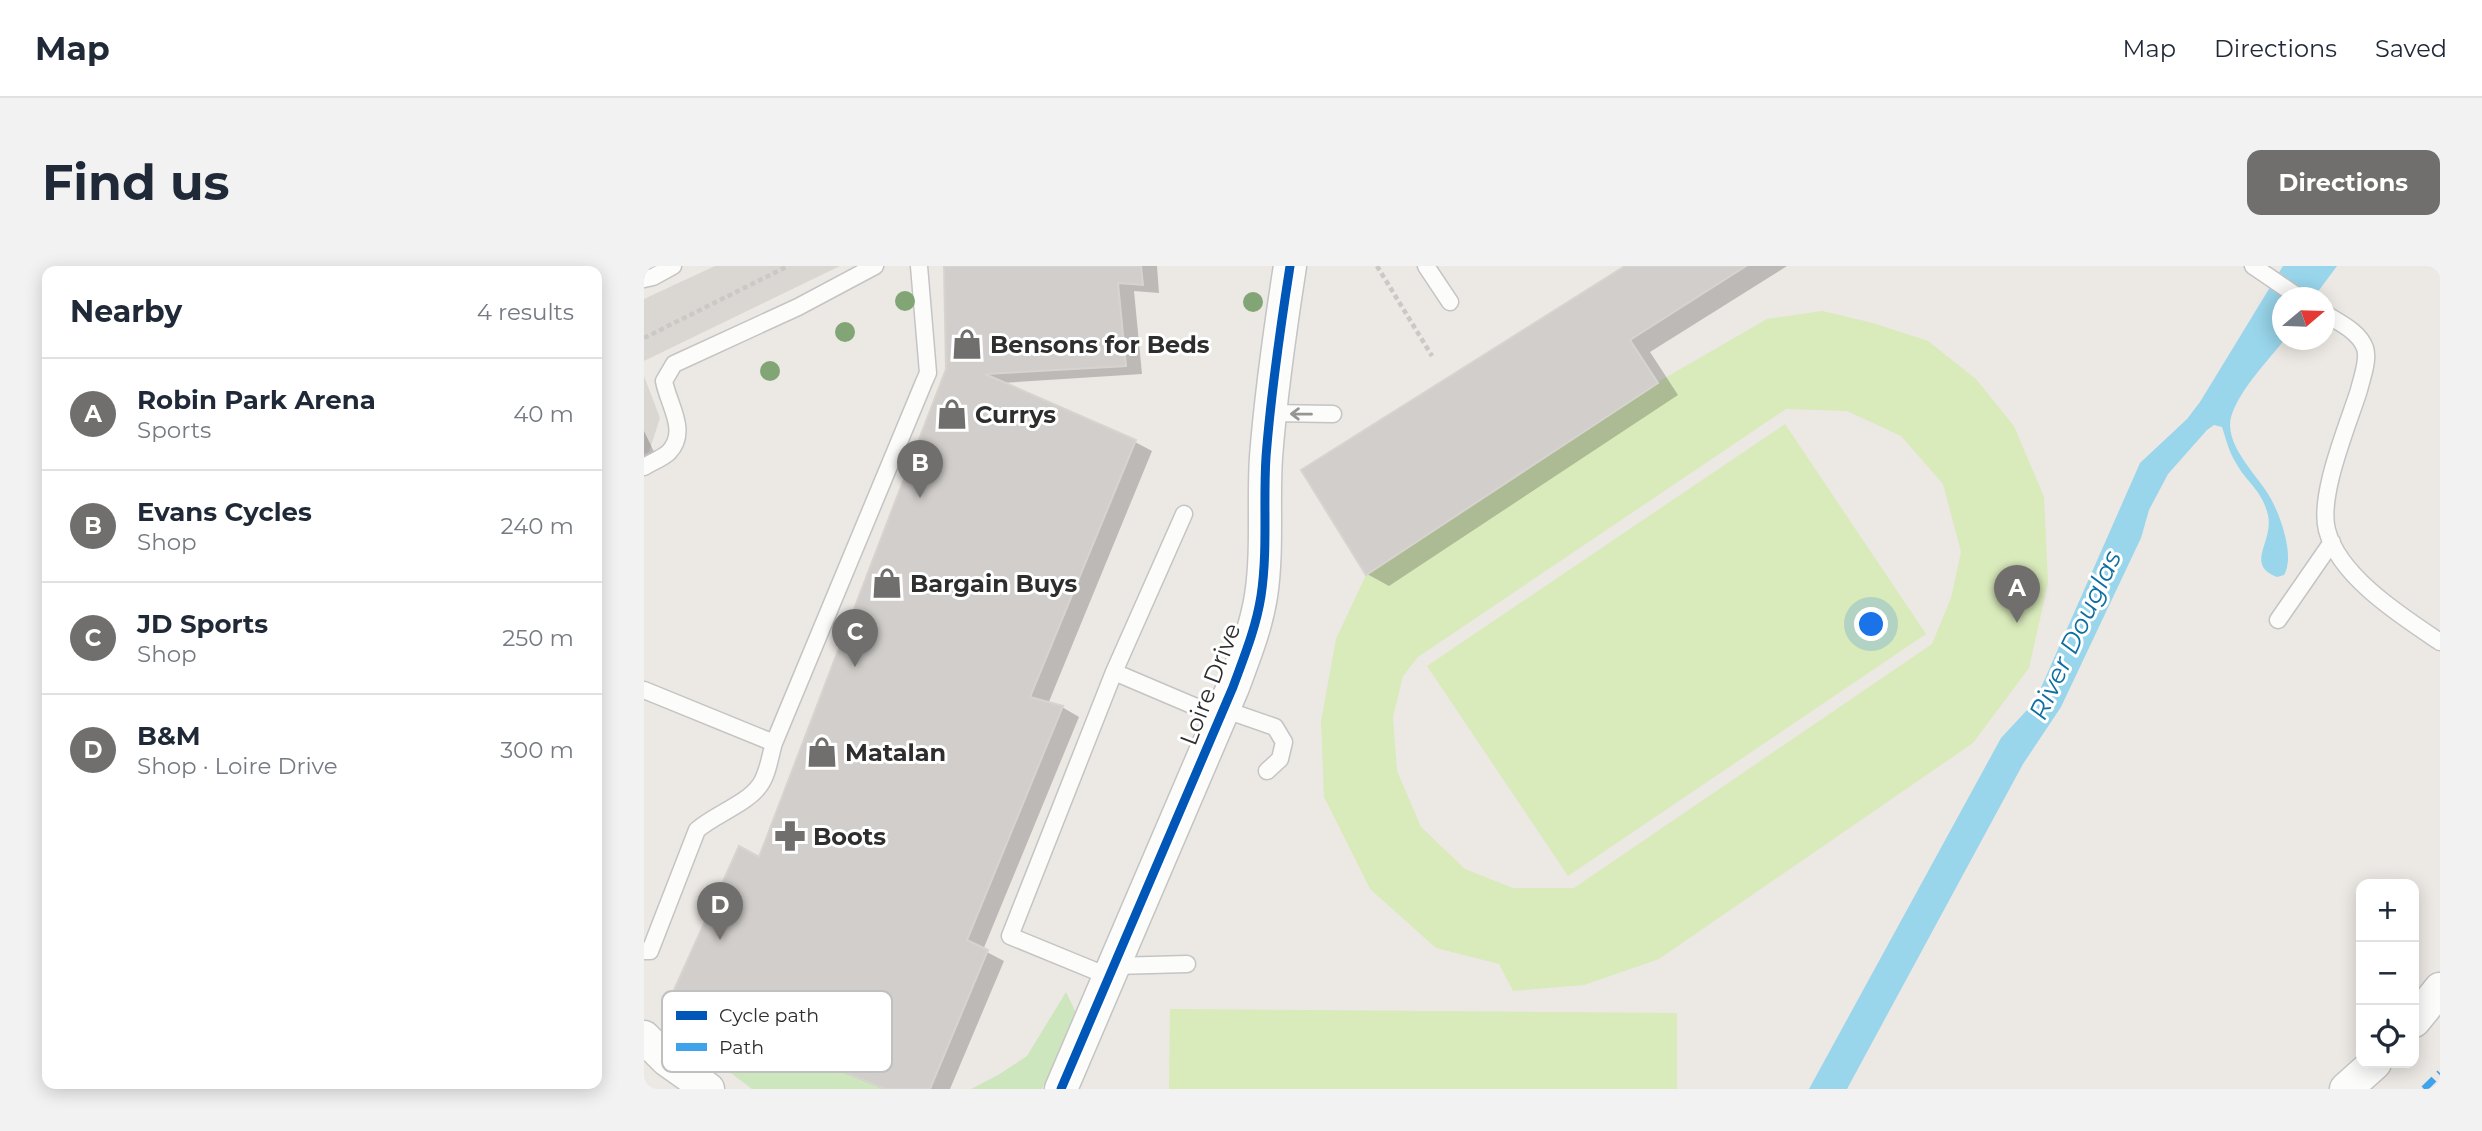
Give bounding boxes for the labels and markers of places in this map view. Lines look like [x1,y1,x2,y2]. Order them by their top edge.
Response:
shop icon: Bensons for Beds [950,327,984,361]
place label: Bensons for Beds [990,330,1210,359]
shop icon: Currys [935,397,969,431]
place label: Currys [975,400,1056,429]
pin: B [897,440,943,498]
pin: A [1994,565,2040,623]
shop icon: Bargain Buys [870,566,904,600]
place label: Bargain Buys [910,569,1078,598]
pin: C [832,609,878,667]
shop icon: Matalan [805,735,839,769]
place label: Matalan [845,738,946,767]
pharmacy icon: Boots [773,819,807,853]
place label: Boots [813,822,886,851]
pin: D [697,882,743,940]

